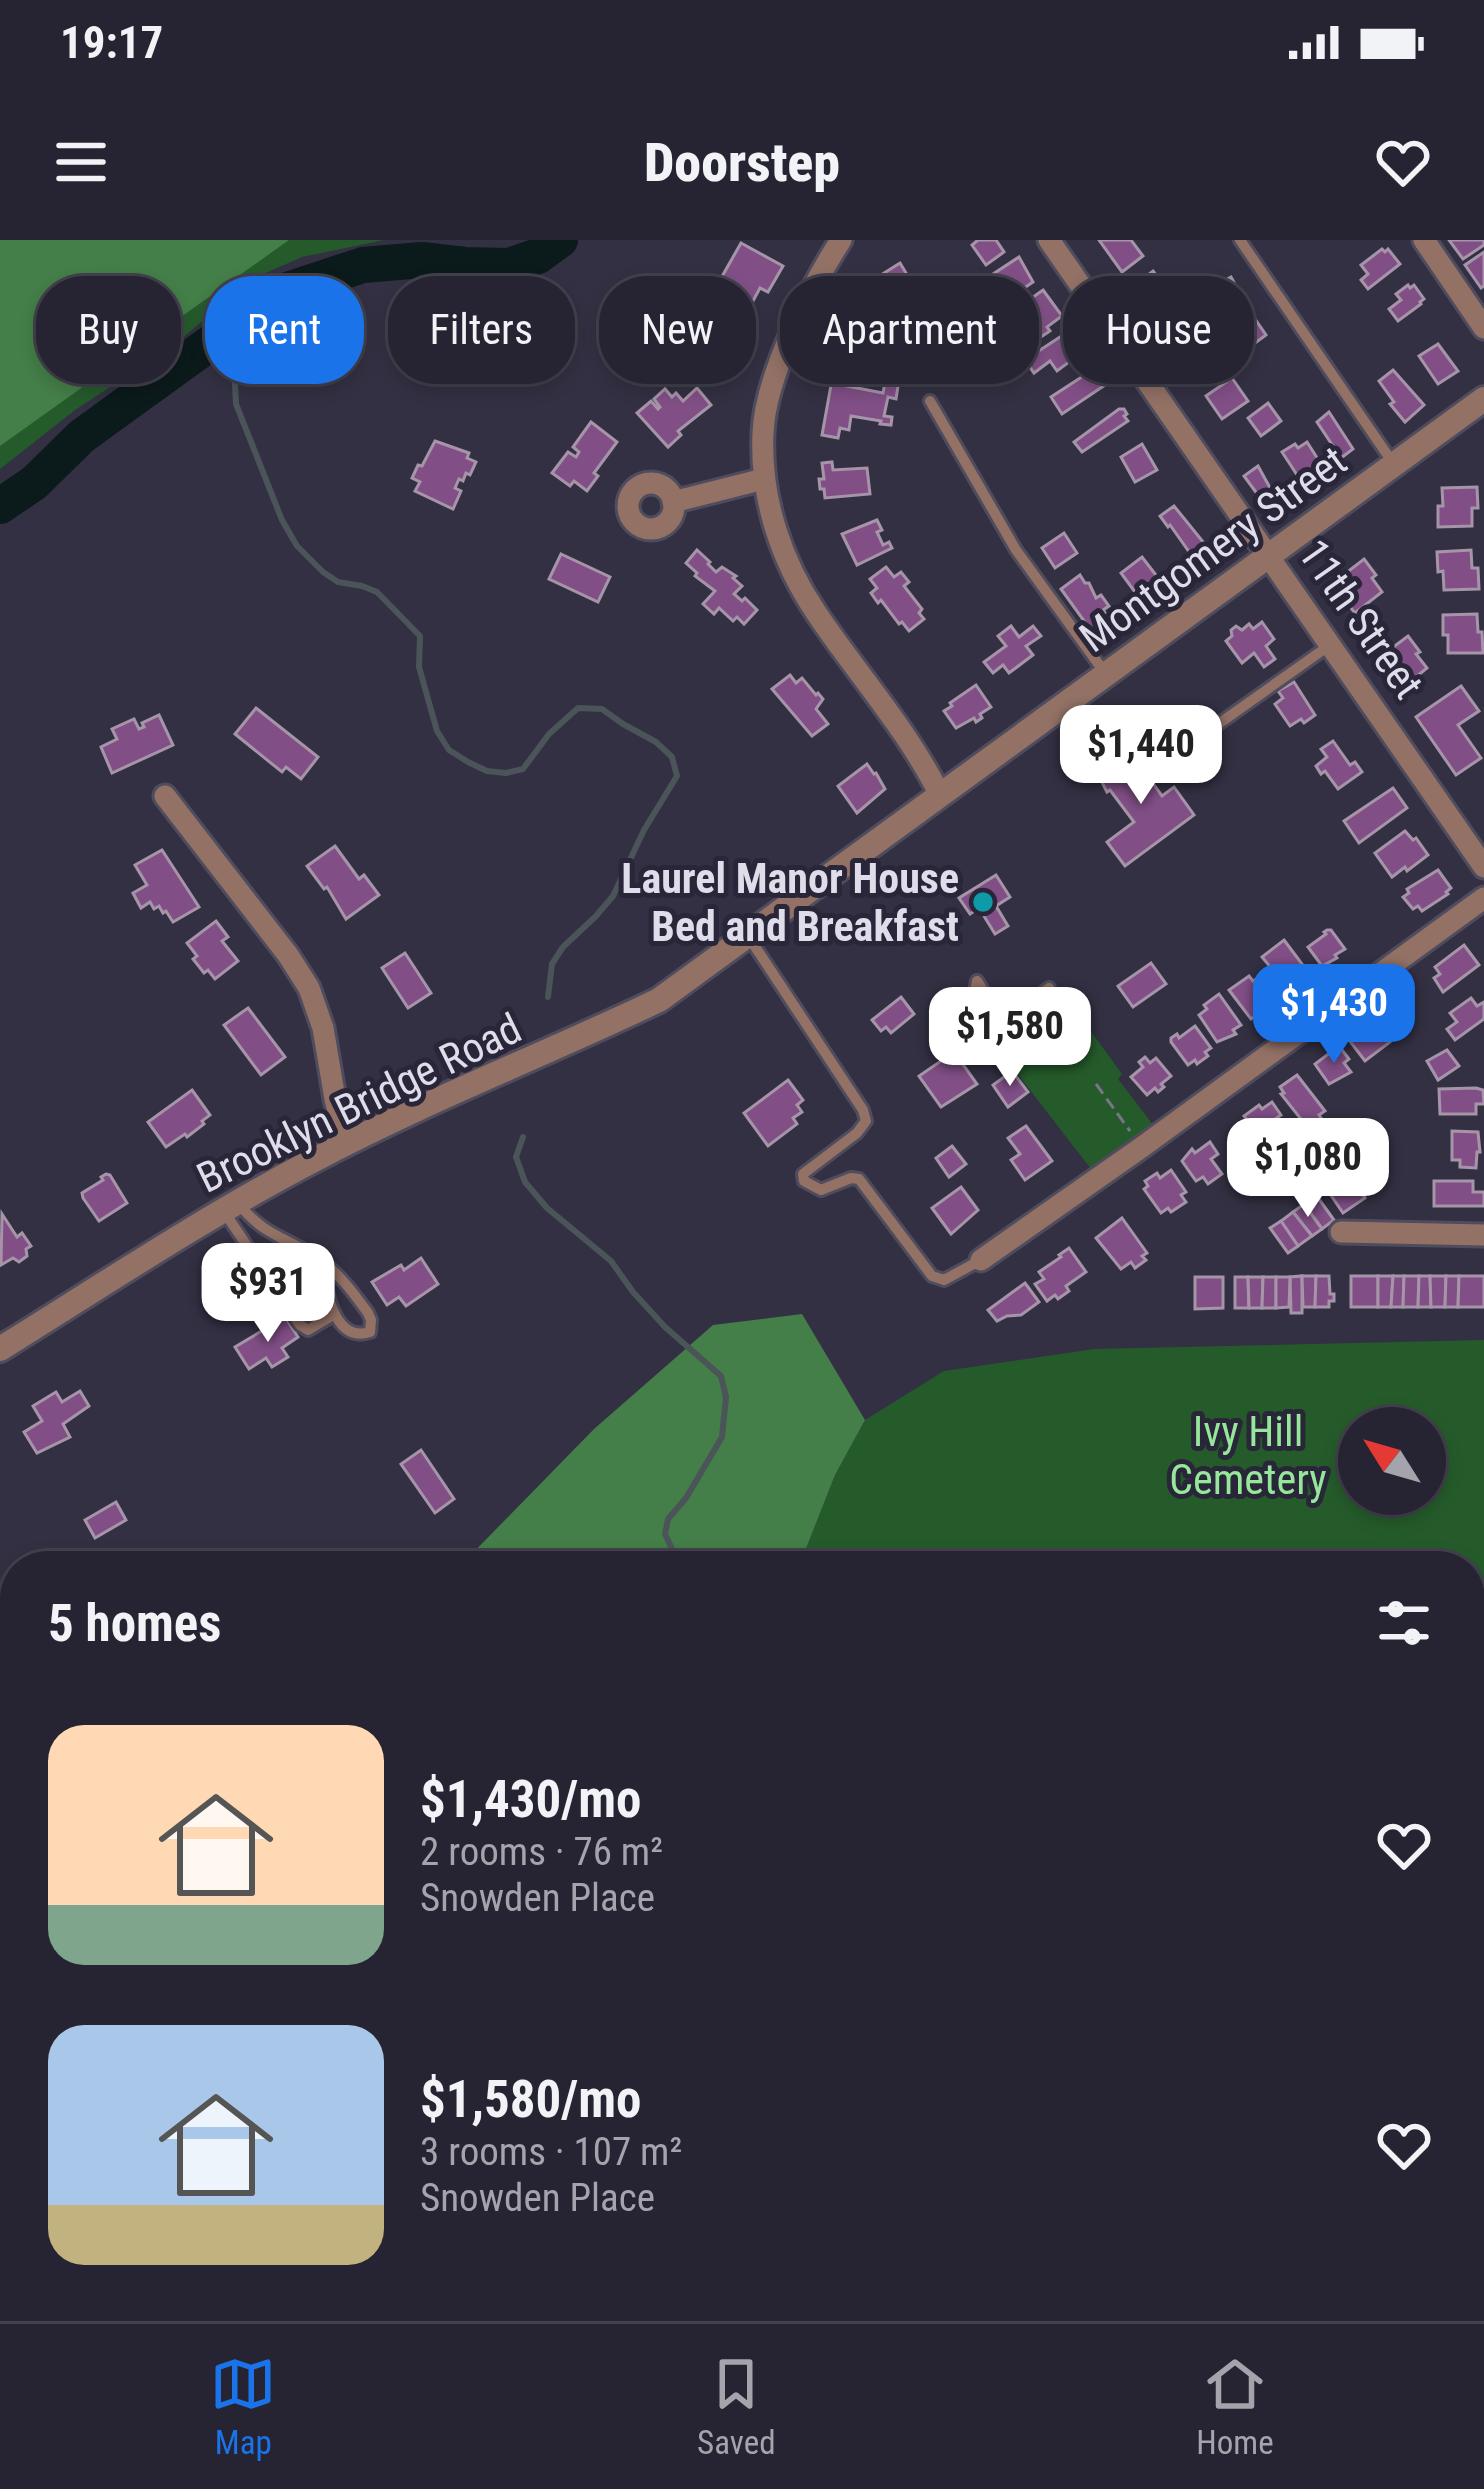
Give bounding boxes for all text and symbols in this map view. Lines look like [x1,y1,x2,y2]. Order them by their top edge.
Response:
text: 19:17 [60,16,163,69]
icon: menu [48,129,114,195]
icon: heart [1370,129,1436,195]
text: Doorstep [644,131,840,194]
chip: Buy [36,276,181,384]
chip: Rent [205,276,364,384]
chip: Filters [388,276,575,384]
chip: New [599,276,756,384]
chip: Apartment [780,276,1039,384]
chip: House [1063,276,1254,384]
street label: Montgomery Street [1070,436,1356,662]
street label: 11th Street [1289,530,1433,708]
pin: $1,440 [1043,705,1239,807]
text: $1,440 [1087,721,1195,767]
place label: Laurel Manor House Bed and Breakfast [621,854,959,951]
marker: Laurel Manor House Bed and Breakfast [970,889,996,915]
pin: $1,430 [1236,964,1432,1066]
text: $1,430 [1280,980,1388,1026]
pin: $1,580 [912,987,1108,1089]
street label: Brooklyn Bridge Road [189,1003,529,1203]
text: $1,580 [956,1003,1064,1049]
pin: $1,080 [1210,1118,1406,1220]
text: $1,080 [1254,1134,1362,1180]
pin: $931 [197,1243,339,1345]
text: $931 [229,1259,307,1305]
park label: Ivy Hill Cemetery [1169,1407,1327,1504]
north arrow [1338,1407,1446,1515]
map controls [1338,1407,1446,1515]
icon: filters [1371,1590,1437,1656]
text: 5 homes [48,1594,221,1653]
text: $1,430/mo [420,1770,641,1829]
icon: home [144,1773,288,1917]
icon: heart [1371,1812,1437,1878]
text: 2 rooms · 76 m² [420,1829,663,1875]
text: Snowden Place [420,1875,655,1921]
text: $1,580/mo [420,2070,641,2129]
icon: home [144,2073,288,2217]
icon: heart [1371,2112,1437,2178]
text: 3 rooms · 107 m² [420,2129,682,2175]
text: Snowden Place [420,2175,655,2221]
tab: Map [210,2351,276,2462]
tab: Saved [697,2351,776,2462]
tab: Home [1196,2351,1274,2462]

